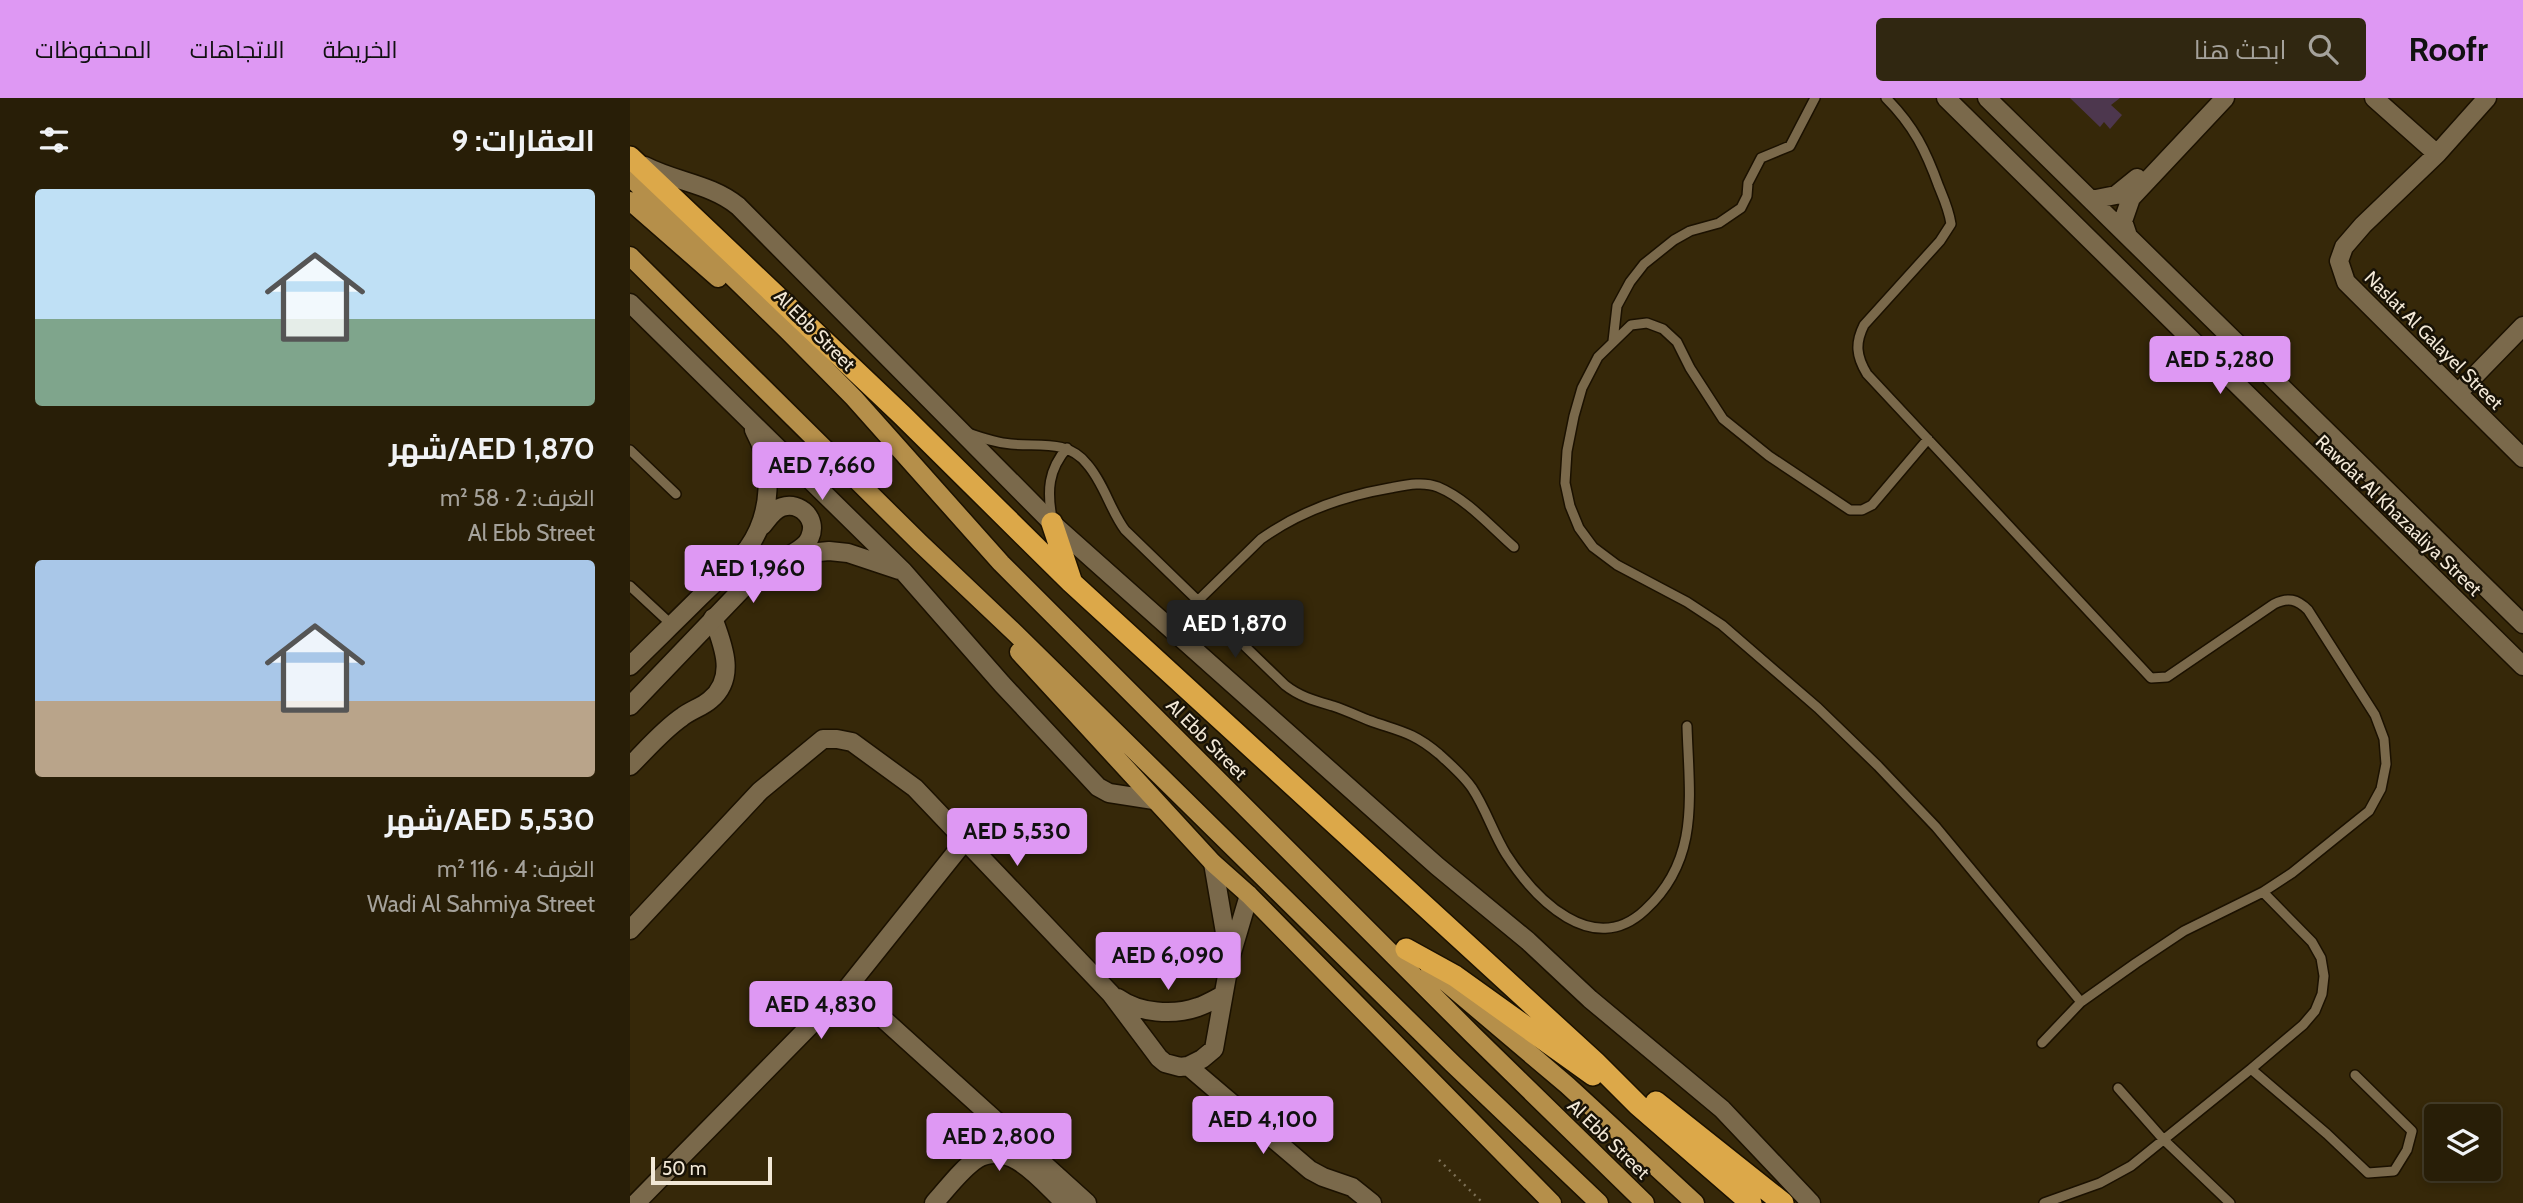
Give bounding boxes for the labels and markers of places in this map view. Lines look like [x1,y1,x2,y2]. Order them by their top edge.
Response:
pin: AED 5,280 [2140,336,2300,396]
pin: AED 7,660 [742,442,902,502]
pin: AED 1,960 [673,546,833,605]
pin: AED 1,870 [1155,601,1315,660]
pin: AED 5,530 [937,808,1097,868]
pin: AED 6,090 [1088,932,1248,992]
pin: AED 4,830 [741,982,901,1041]
pin: AED 4,100 [1183,1096,1343,1156]
pin: AED 2,800 [919,1114,1079,1173]

